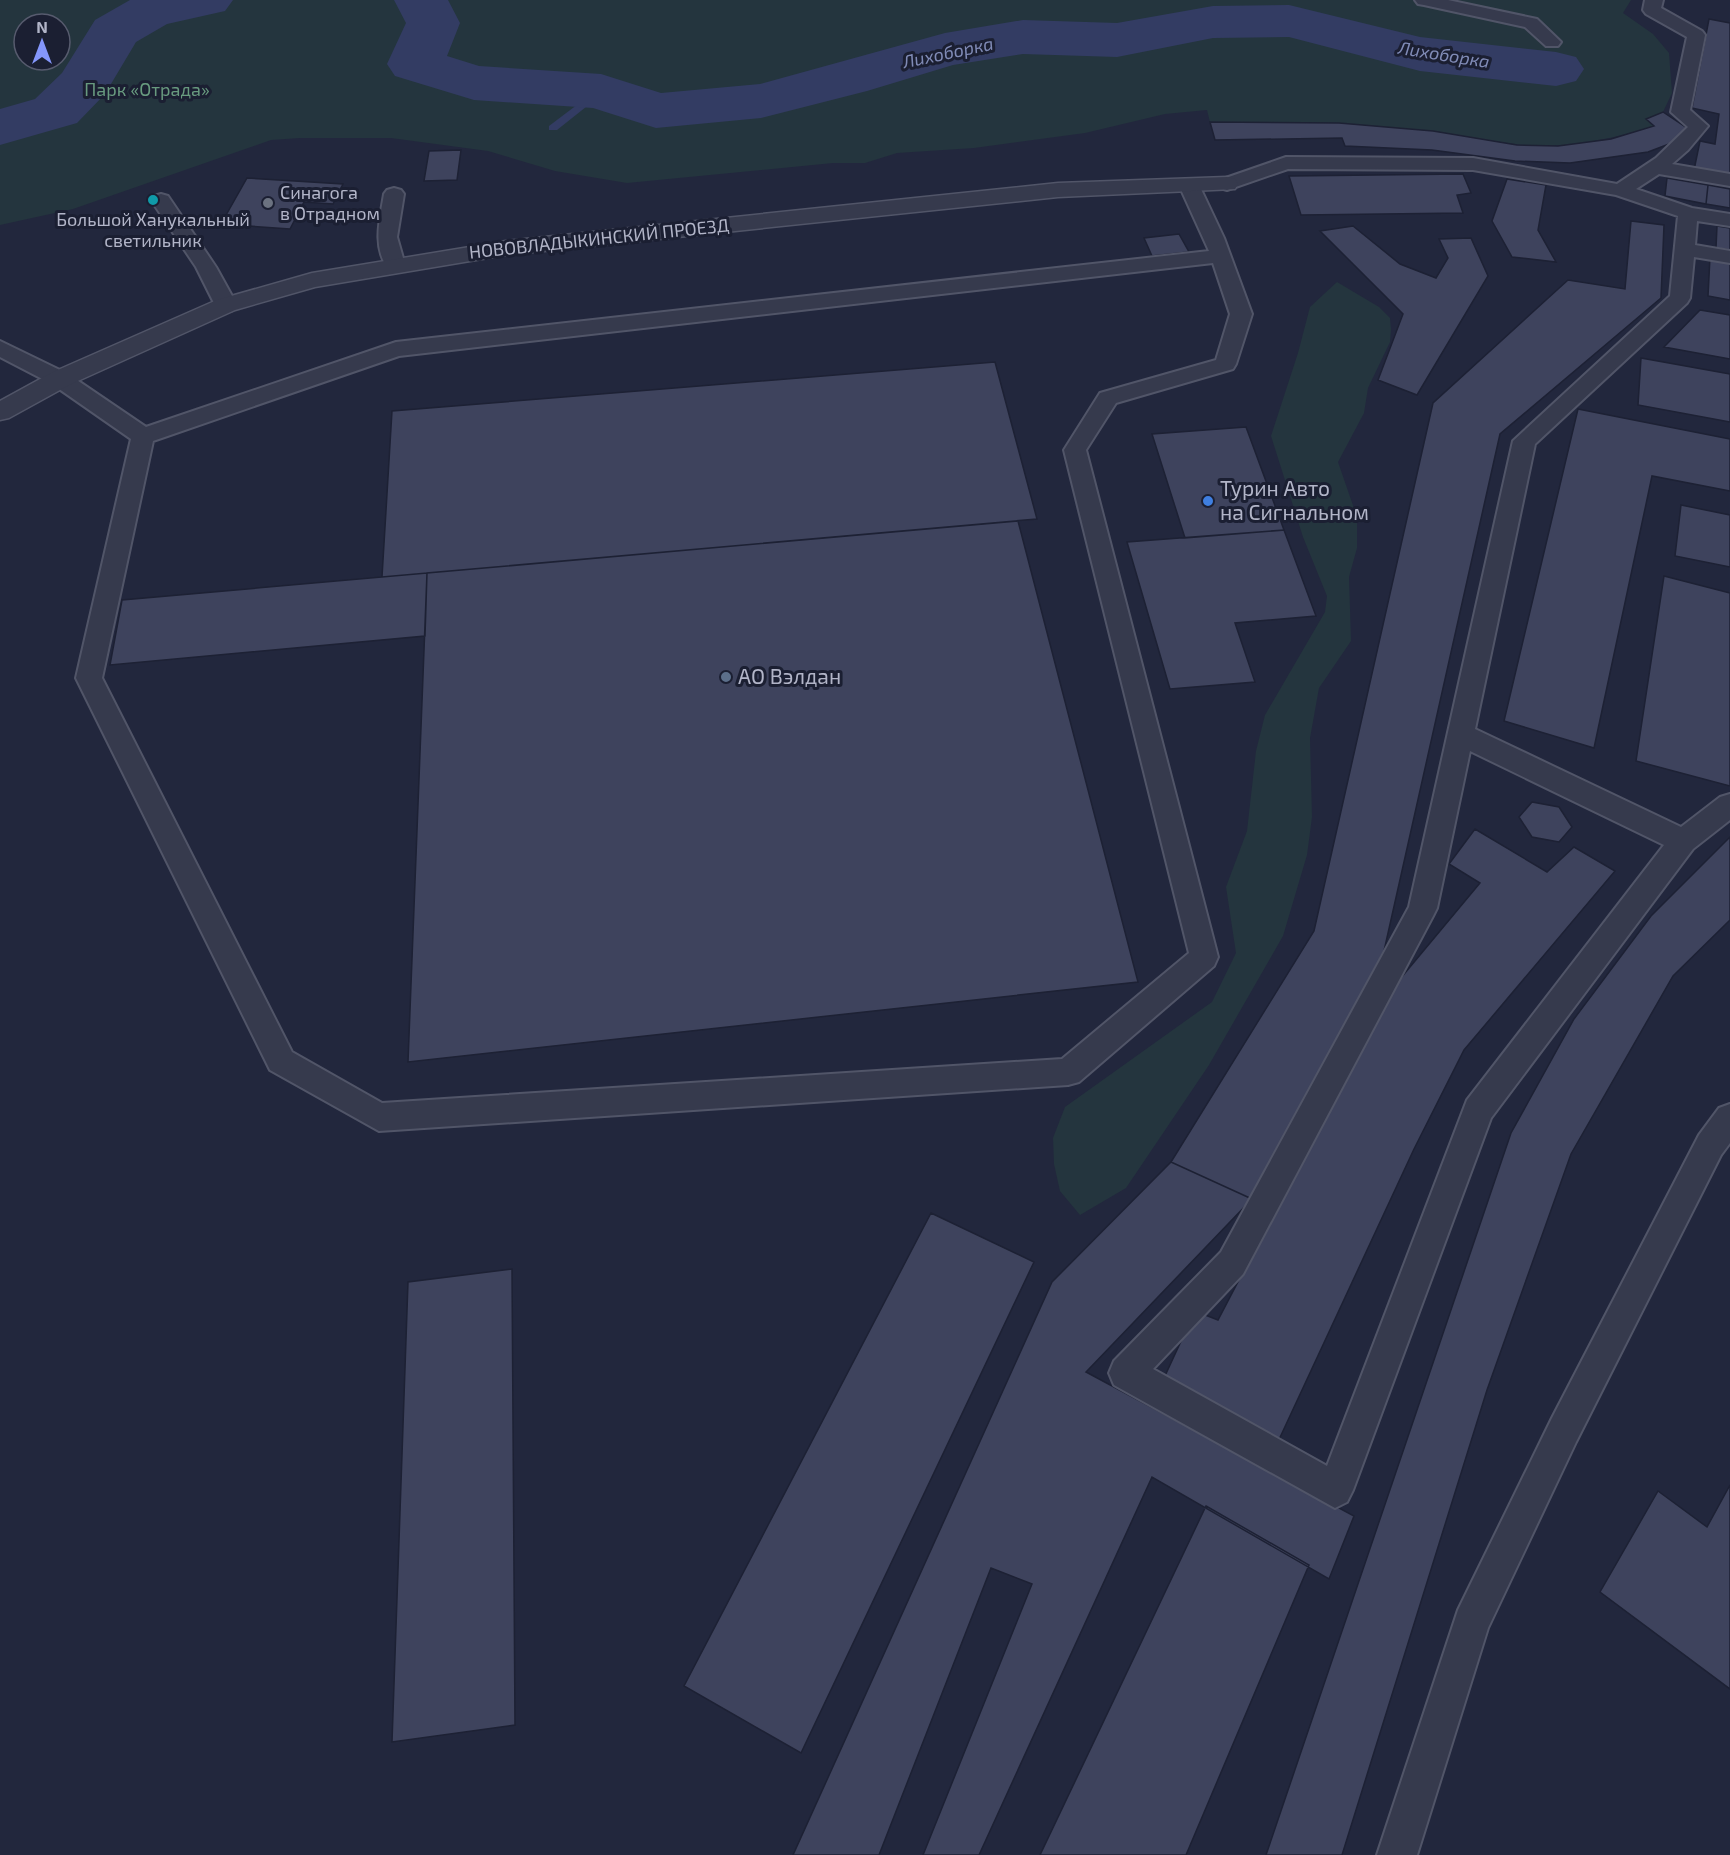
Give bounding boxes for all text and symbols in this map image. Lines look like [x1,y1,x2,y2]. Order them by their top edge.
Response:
north arrow [12,12,72,72]
text: N [36,17,48,36]
water label: Лихоборка [899,32,995,73]
water label: Лихоборка [1396,36,1491,72]
park label: Парк «Отрада» [84,78,210,100]
place label: Синагога в Отрадном [280,181,380,224]
marker: Большой Ханукальный светильник [146,193,160,207]
marker: Синагога в Отрадном [261,196,275,210]
place label: Большой Ханукальный светильник [56,208,250,251]
street label: НОВОВЛАДЫКИНСКИЙ ПРОЕЗД [468,213,730,263]
place label: Турин Авто на Сигнальном [1220,475,1369,524]
marker: Турин Авто на Сигнальном [1201,494,1215,508]
place label: АО Вэлдан [738,663,841,688]
marker: АО Вэлдан [719,670,733,684]

